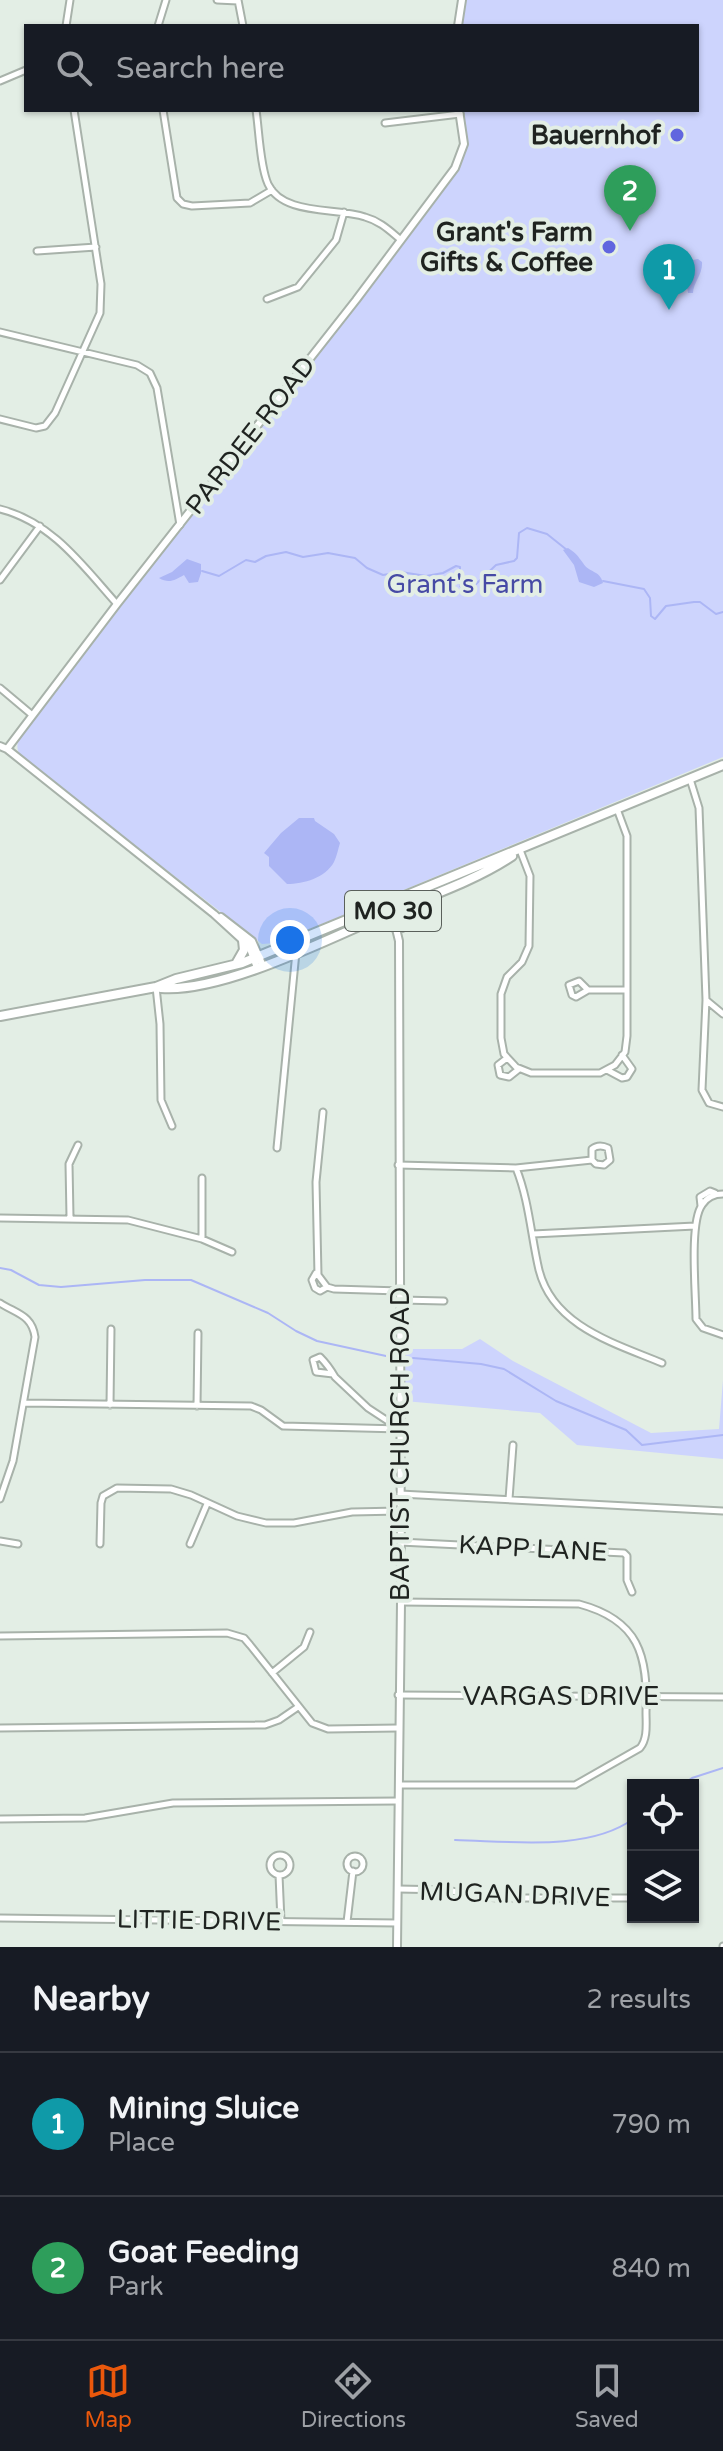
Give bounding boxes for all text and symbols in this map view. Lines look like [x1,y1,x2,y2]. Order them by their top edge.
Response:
search box [24,24,699,112]
icon: search [52,46,96,90]
text: Search here [116,50,285,87]
place label: Bauernhof [531,120,662,151]
marker: Bauernhof [668,126,686,144]
pin: 2 [604,165,656,231]
place label: Grant's Farm Gifts & Coffee [420,217,593,278]
marker: Grant's Farm Gifts & Coffee [600,238,618,256]
pin: 1 [643,244,695,310]
street label: PARDEE ROAD [179,350,322,520]
park label: Grant's Farm [387,569,544,600]
road number: MO 30 [345,891,441,931]
your location [270,920,310,960]
street label: BAPTIST CHURCH ROAD [385,1287,416,1601]
street label: KAPP LANE [458,1529,608,1568]
street label: VARGAS DRIVE [463,1681,659,1712]
map controls [627,1779,699,1923]
button: locate [627,1779,699,1851]
button: layers [627,1851,699,1923]
street label: MUGAN DRIVE [419,1876,611,1913]
street label: LITTIE DRIVE [116,1904,282,1937]
text: Nearby [32,1979,150,2020]
text: 2 results [586,1984,691,2015]
text: Mining Sluice [108,2090,299,2127]
text: 1 [50,2109,66,2140]
text: 790 m [611,2109,691,2140]
text: Place [108,2127,175,2158]
text: Goat Feeding [108,2234,299,2271]
text: 2 [50,2253,66,2284]
text: 840 m [611,2253,691,2284]
text: Park [108,2271,164,2302]
tab: Map [84,2359,132,2433]
tab: Directions [301,2359,406,2433]
tab: Saved [575,2359,639,2433]

